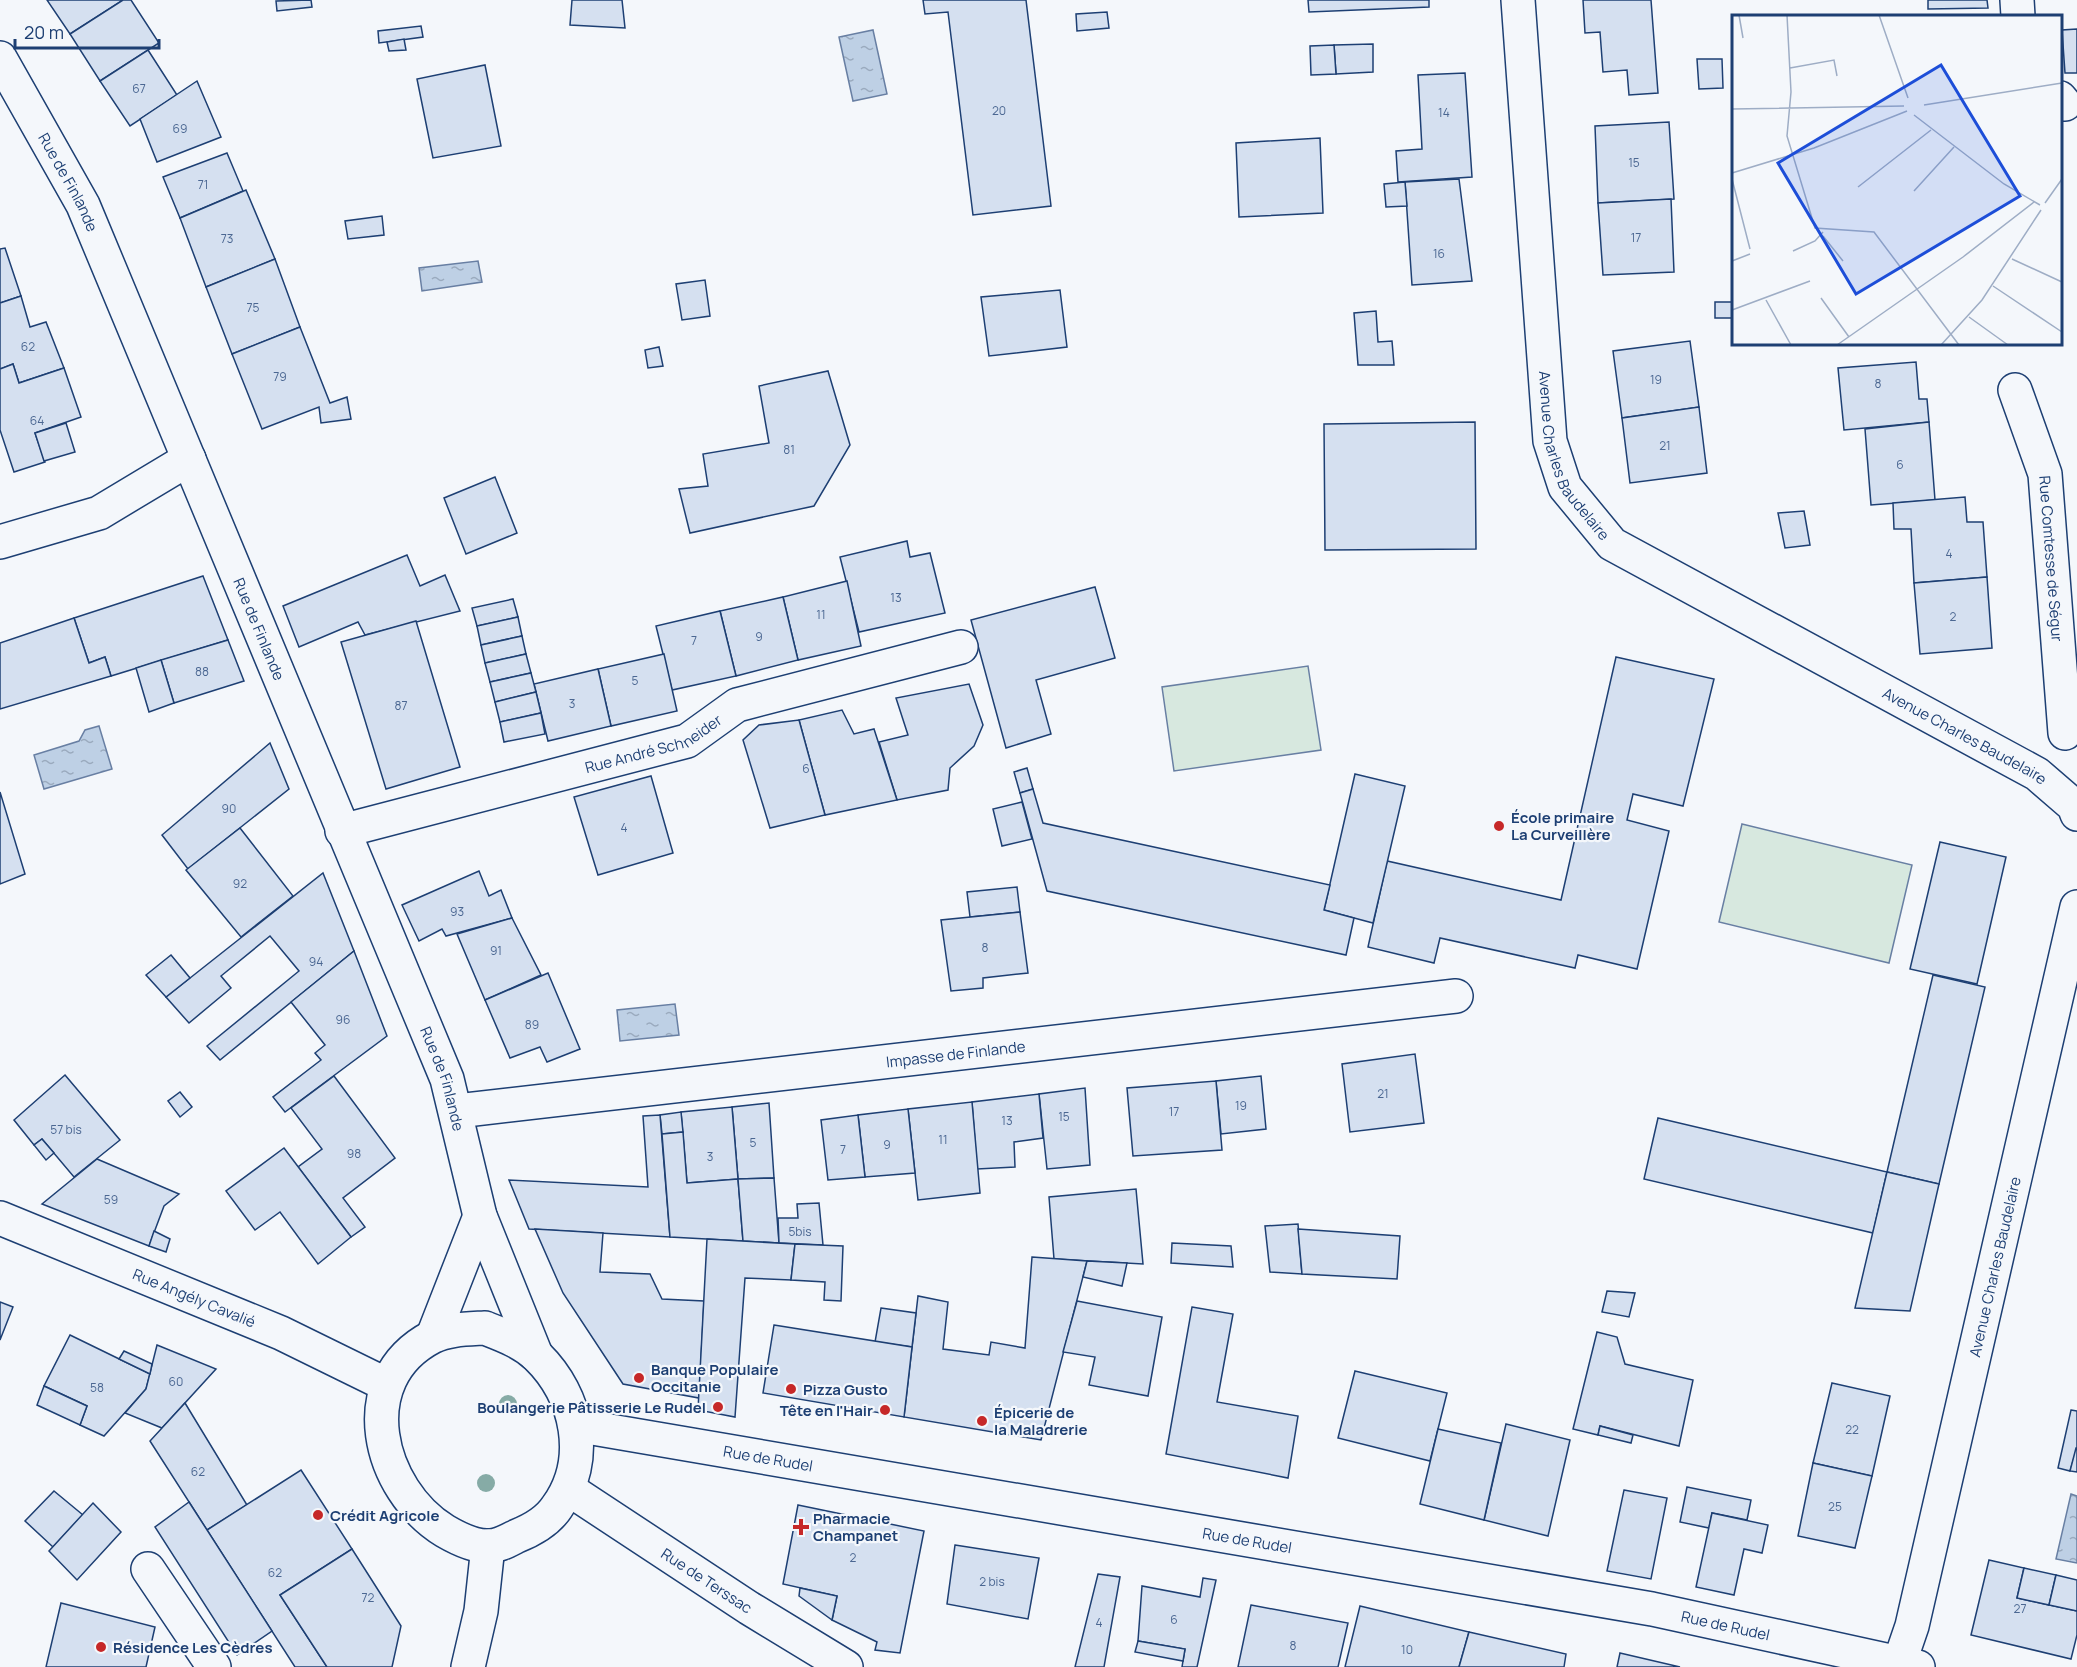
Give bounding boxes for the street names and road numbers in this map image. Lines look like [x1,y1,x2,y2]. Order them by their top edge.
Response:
street label: Rue de Finlande [34,129,103,235]
street label: Avenue Charles Baudelaire [1534,370,1615,545]
street label: Rue Comtesse de Ségur [2035,475,2068,643]
street label: Rue de Finlande [229,574,290,684]
street label: Avenue Charles Baudelaire [1879,682,2052,789]
street label: Rue André Schneider [583,709,726,778]
street label: Rue de Finlande [416,1023,470,1133]
street label: Impasse de Finlande [885,1035,1027,1072]
street label: Avenue Charles Baudelaire [1964,1174,2025,1359]
street label: Rue Angély Cavalié [130,1263,259,1332]
street label: Rue de Rudel [722,1440,815,1476]
street label: Rue de Rudel [1201,1522,1294,1558]
street label: Rue de Terssac [657,1543,756,1618]
street label: Rue de Rudel [1679,1605,1772,1645]

